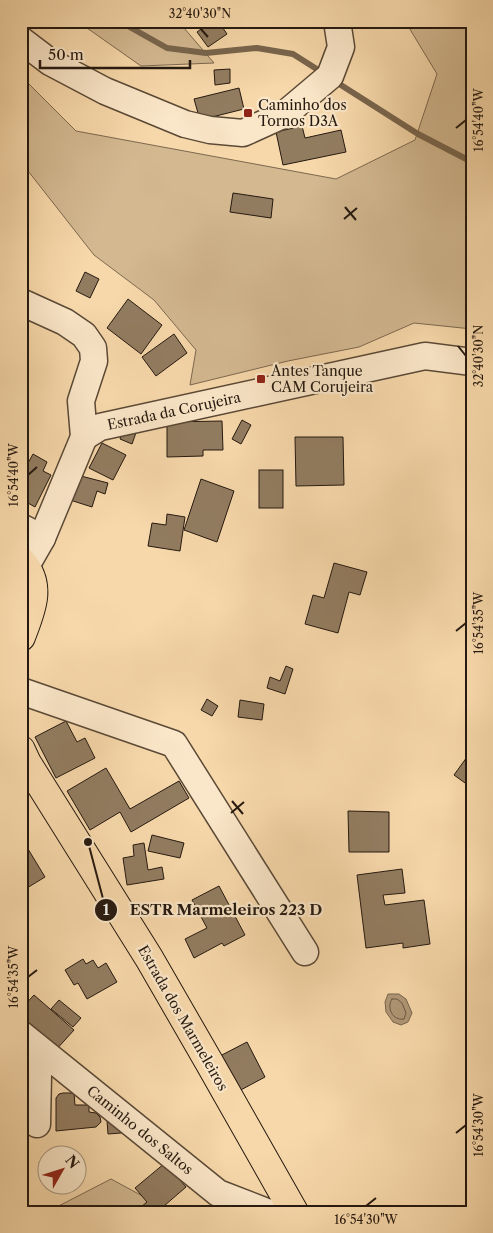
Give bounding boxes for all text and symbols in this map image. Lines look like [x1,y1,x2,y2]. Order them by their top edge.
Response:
text: 32°40'30"N [169,6,231,21]
scale bar [40,38,190,70]
text: 50 m [48,45,84,64]
text: 16°54'40"W [471,88,486,152]
place label: Caminho dos Tornos D3A [258,96,347,130]
marker: Caminho dos Tornos D3A [242,107,254,119]
text: 32°40'30"N [471,325,486,387]
place label: Antes Tanque CAM Corujeira [270,362,374,396]
marker: Antes Tanque CAM Corujeira [255,373,267,385]
street label: Estrada da Corujeira [106,388,243,434]
text: 16°54'40"W [6,443,21,507]
text: 16°54'35"W [471,591,486,654]
callout: ESTR Marmeleiros 223 D [94,895,332,925]
text: 1 [103,900,110,919]
text: ESTR Marmeleiros 223 D [130,900,322,919]
street label: Estrada dos Marmeleiros [134,942,232,1094]
text: 16°54'35"W [6,945,21,1008]
street label: Caminho dos Saltos [83,1082,197,1178]
text: 16°54'30"W [471,1092,486,1157]
north arrow [38,1146,88,1196]
text: N [61,1151,83,1172]
text: 16°54'30"W [334,1212,399,1227]

